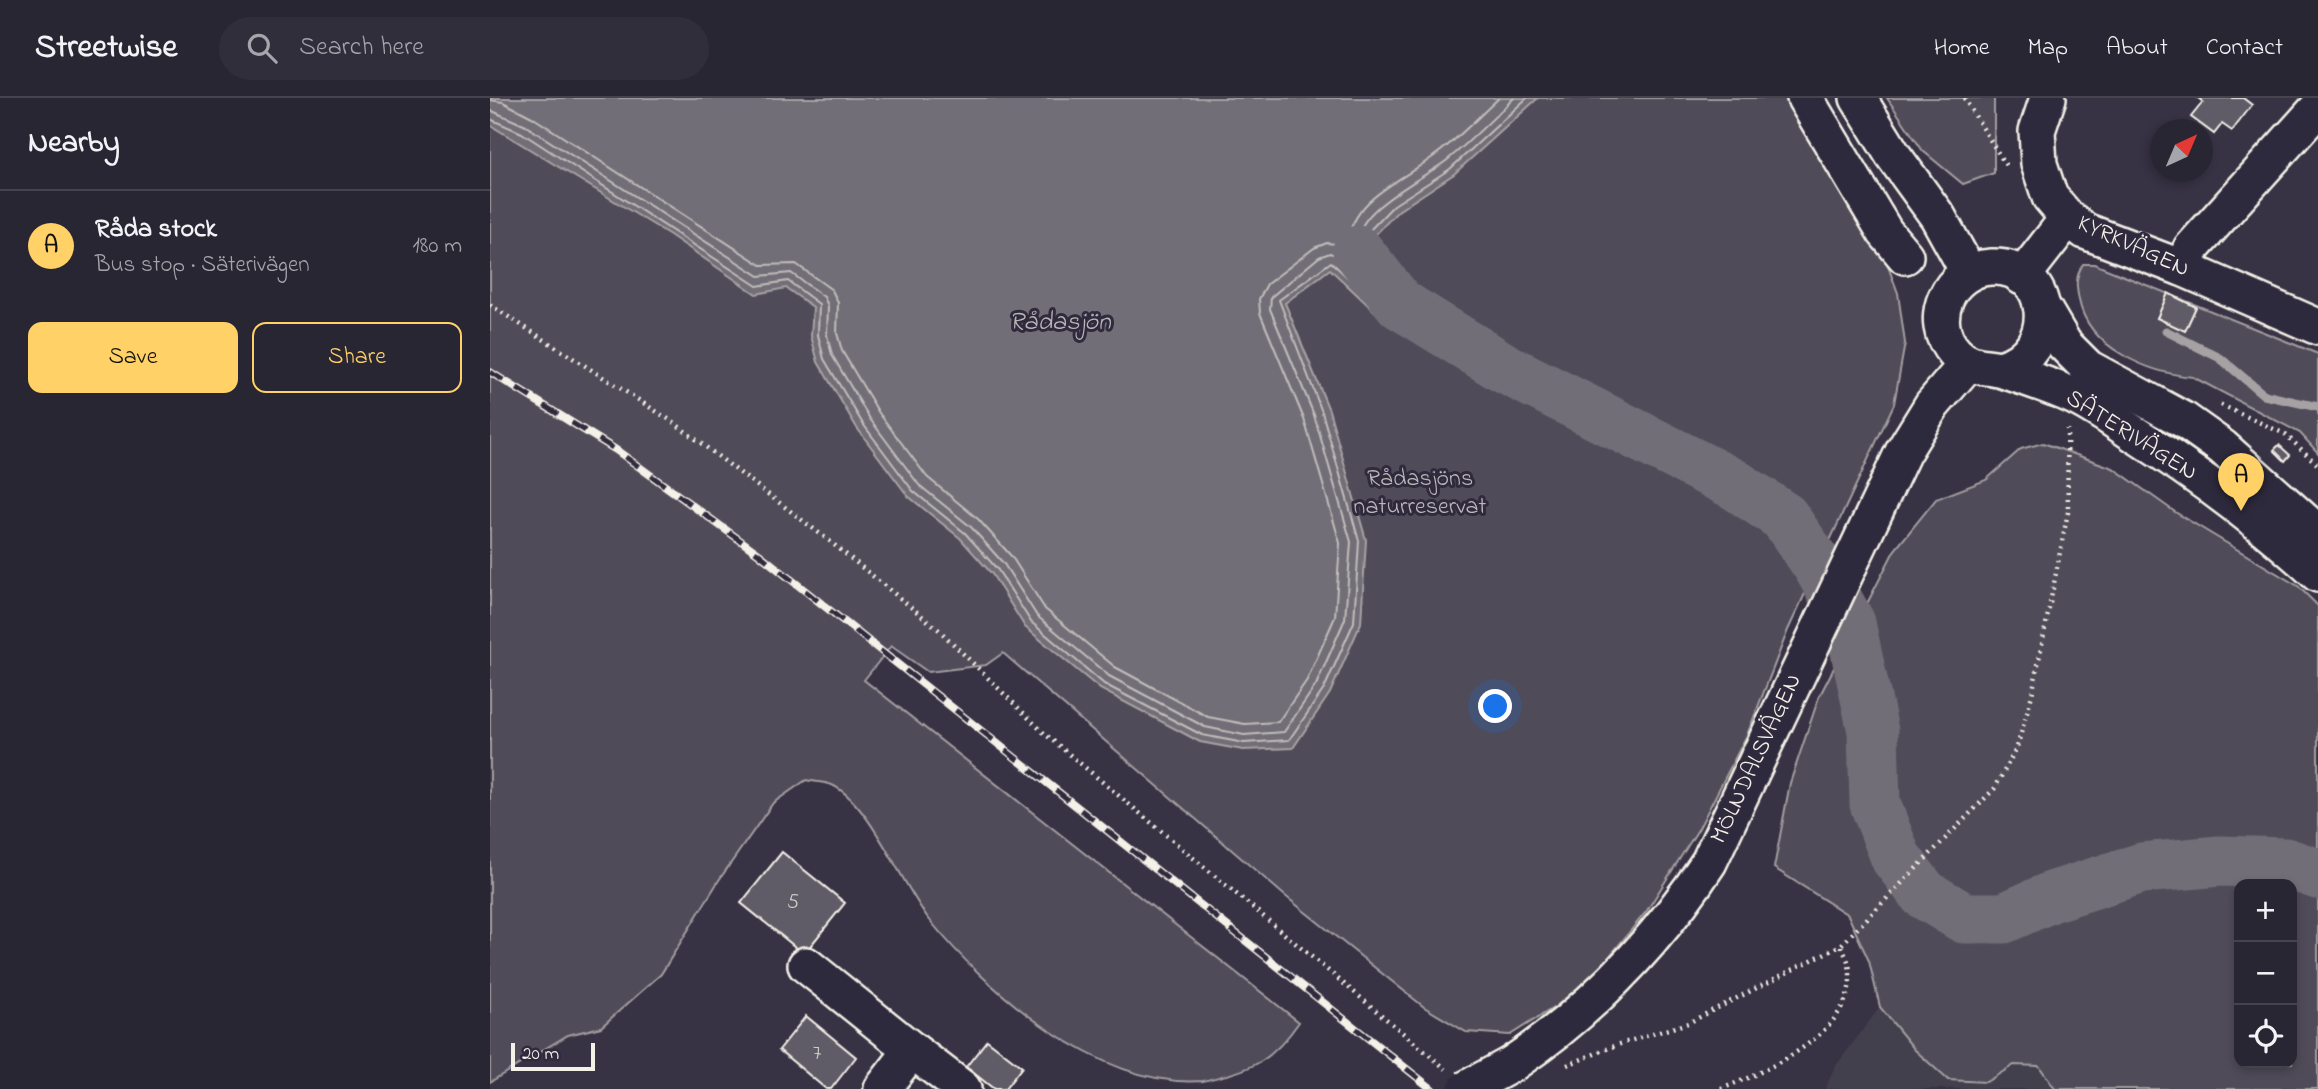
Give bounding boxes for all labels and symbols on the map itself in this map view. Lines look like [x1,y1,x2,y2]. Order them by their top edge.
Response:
north arrow [2150,119,2213,182]
street label: KYRKVÄGEN [2071,207,2195,287]
water label: Rådasjön [1009,304,1112,342]
street label: SÄTERIVÄGEN [2058,382,2204,490]
pin: A [2218,453,2264,511]
park label: Rådasjöns naturreservat [1354,462,1486,525]
street label: MÖLNDALSVÄGEN [1702,668,1812,850]
your location [1478,689,1512,723]
house number: 5 [787,888,799,918]
house number: 7 [813,1039,822,1069]
scale bar [511,1040,595,1072]

